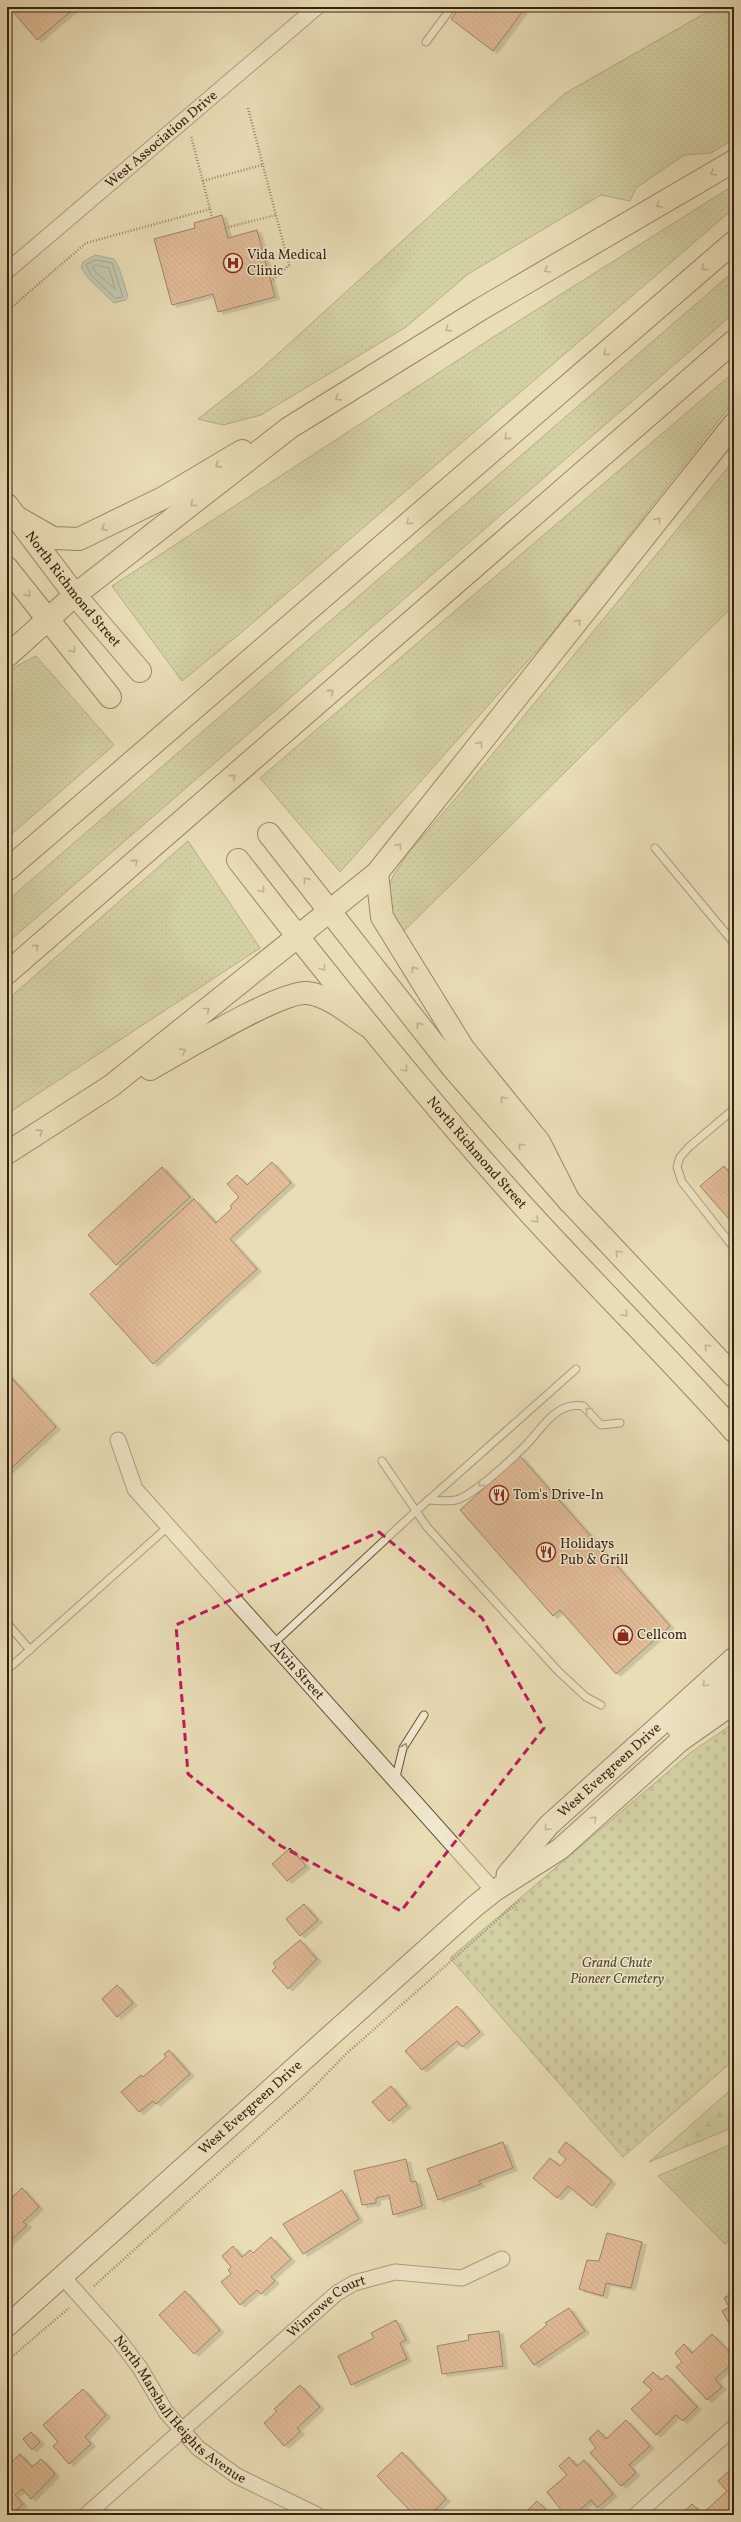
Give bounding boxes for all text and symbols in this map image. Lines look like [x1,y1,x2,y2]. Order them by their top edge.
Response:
street label: West Association Drive [101,86,222,193]
one-way arrow [710,168,717,175]
one-way arrow [656,200,663,207]
place label: Vida Medical Clinic [247,246,327,281]
hospital icon: Vida Medical Clinic [222,252,244,274]
one-way arrow [702,263,709,270]
one-way arrow [543,266,551,273]
one-way arrow [445,324,452,332]
one-way arrow [603,348,611,355]
one-way arrow [335,393,342,400]
one-way arrow [505,433,512,440]
one-way arrow [215,461,222,468]
one-way arrow [190,499,197,506]
one-way arrow [653,517,660,524]
one-way arrow [406,518,414,525]
one-way arrow [101,524,108,531]
street label: North Richmond Street [21,527,125,651]
one-way arrow [23,589,30,596]
one-way arrow [573,620,580,627]
one-way arrow [68,646,75,653]
one-way arrow [326,689,334,696]
one-way arrow [476,742,483,749]
one-way arrow [228,774,235,781]
one-way arrow [394,843,401,850]
one-way arrow [130,860,137,867]
one-way arrow [304,878,311,885]
one-way arrow [257,886,264,893]
one-way arrow [32,945,39,952]
one-way arrow [318,963,325,970]
one-way arrow [411,966,418,973]
one-way arrow [203,1008,210,1015]
one-way arrow [417,1023,424,1030]
one-way arrow [179,1048,187,1055]
one-way arrow [400,1064,407,1072]
street label: North Richmond Street [422,1093,531,1213]
one-way arrow [500,1096,507,1103]
one-way arrow [36,1129,43,1137]
one-way arrow [519,1143,526,1151]
one-way arrow [531,1215,538,1222]
one-way arrow [615,1250,623,1258]
one-way arrow [620,1310,627,1317]
one-way arrow [704,1344,712,1352]
one-way arrow [585,1408,593,1415]
one-way arrow [478,1480,486,1487]
restaurant icon: Tom's Drive-In [488,1484,510,1506]
place label: Tom's Drive-In [513,1486,604,1505]
place label: Holidays Pub & Grill [560,1535,628,1570]
restaurant icon: Holidays Pub & Grill [535,1541,557,1563]
shop icon: Cellcom [612,1624,634,1646]
place label: Cellcom [637,1626,687,1645]
street label: Alvin Street [265,1637,329,1704]
one-way arrow [702,1679,710,1687]
street label: West Evergreen Drive [554,1718,666,1822]
one-way arrow [400,1742,408,1749]
one-way arrow [589,1816,596,1823]
one-way arrow [544,1823,551,1830]
park label: Grand Chute Pioneer Cemetery [570,1954,665,1989]
street label: West Evergreen Drive [194,2056,307,2159]
street label: Winrowe Court [283,2271,368,2342]
street label: North Marshall Heights Avenue [109,2331,249,2489]

